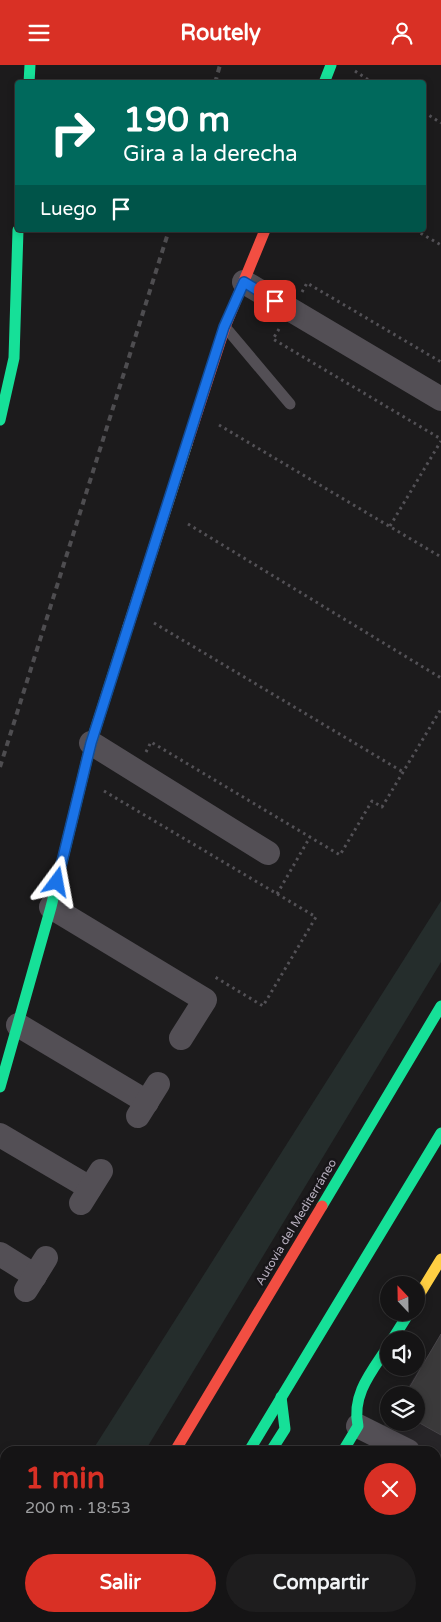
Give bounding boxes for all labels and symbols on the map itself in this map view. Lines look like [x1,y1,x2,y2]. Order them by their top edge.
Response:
pin [254,280,296,322]
position arrow [30,855,82,907]
street label: Autovía del Mediterráneo [253,1156,339,1288]
north arrow [380,1276,425,1321]

